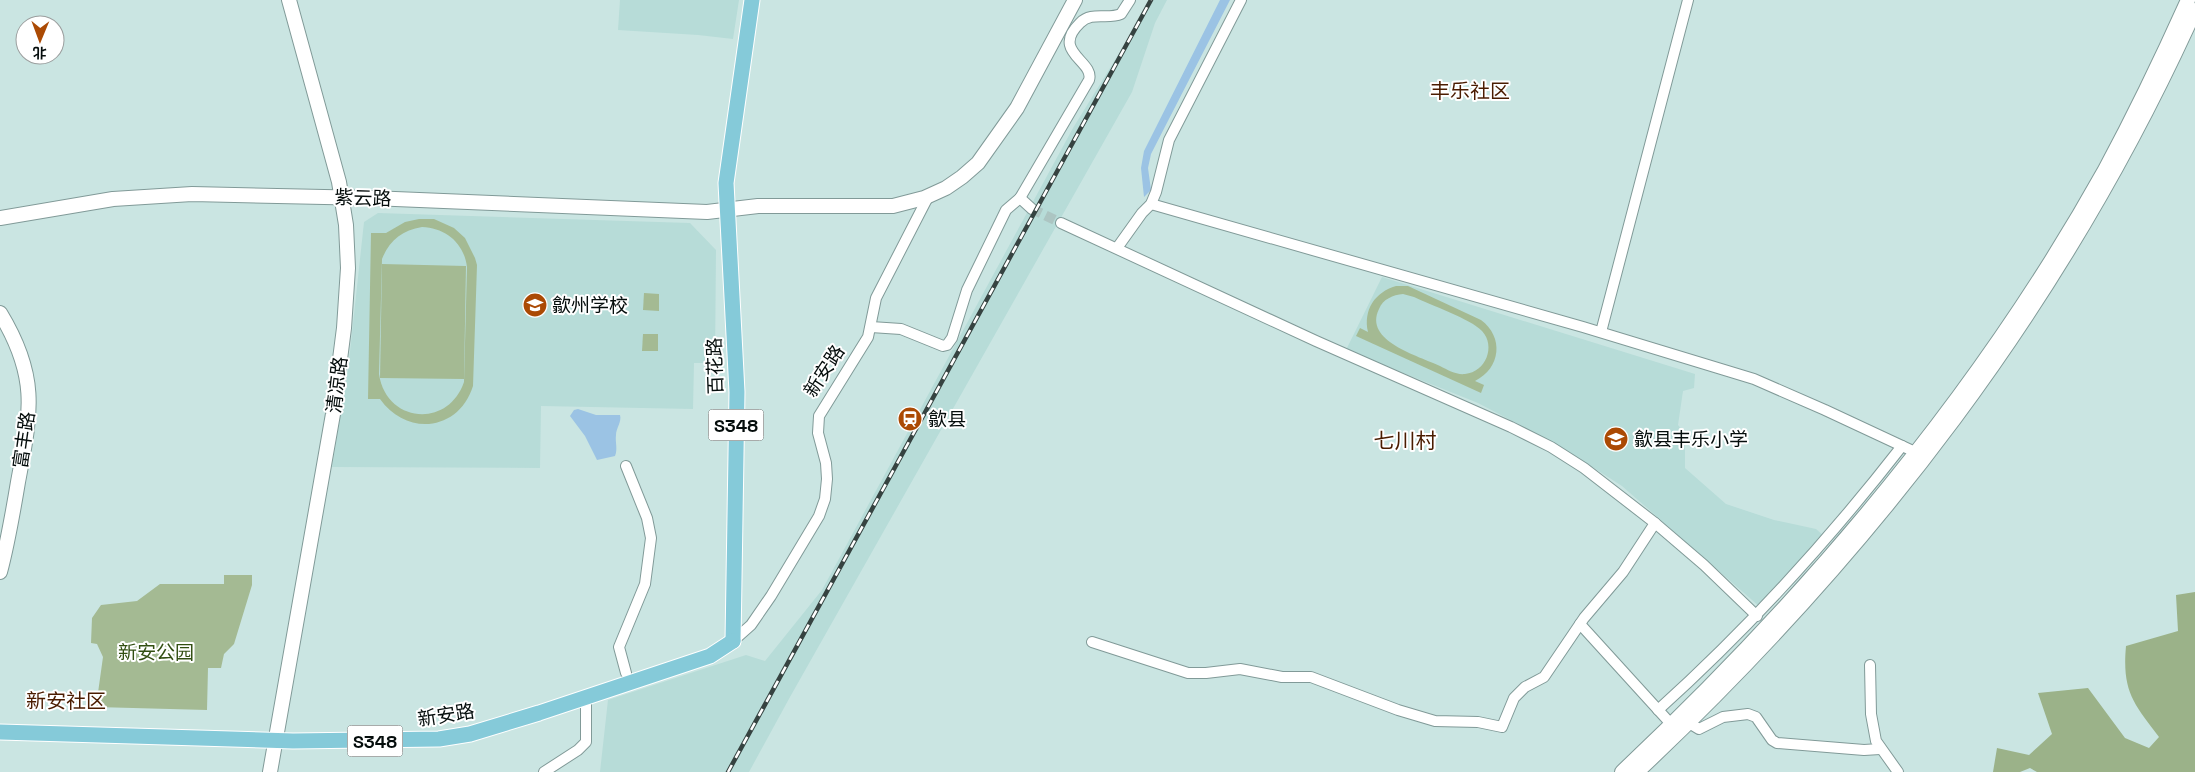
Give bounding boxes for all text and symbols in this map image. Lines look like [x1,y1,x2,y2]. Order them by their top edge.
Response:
north arrow [15,15,65,65]
text: 北 [33,44,47,62]
district label: 丰乐社区 [1430,78,1510,104]
street label: 紫云路 [334,185,392,211]
school or university icon: 歙州学校 [522,292,548,318]
place label: 歙州学校 [552,293,628,318]
street label: 百花路 [702,337,728,395]
street label: 新安路 [798,340,850,402]
street label: 清凉路 [321,355,353,415]
station icon: 歙县 [897,406,923,432]
place label: 歙县 [928,407,966,432]
street label: 富丰路 [8,410,40,470]
road number: S348 [708,410,764,440]
school or university icon: 歙县丰乐小学 [1603,426,1629,452]
district label: 七川村 [1374,427,1437,454]
place label: 歙县丰乐小学 [1634,427,1748,452]
park label: 新安公园 [118,640,194,665]
district label: 新安社区 [26,688,106,714]
street label: 新安路 [416,698,476,732]
road number: S348 [348,726,402,756]

